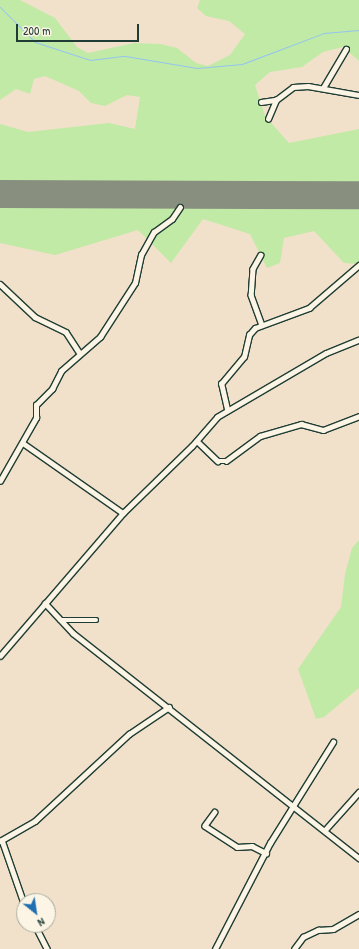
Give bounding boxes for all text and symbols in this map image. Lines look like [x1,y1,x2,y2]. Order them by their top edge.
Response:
scale bar [18,16,141,42]
text: 200 m [23,22,50,39]
north arrow [16,893,56,933]
text: N [35,915,48,930]

